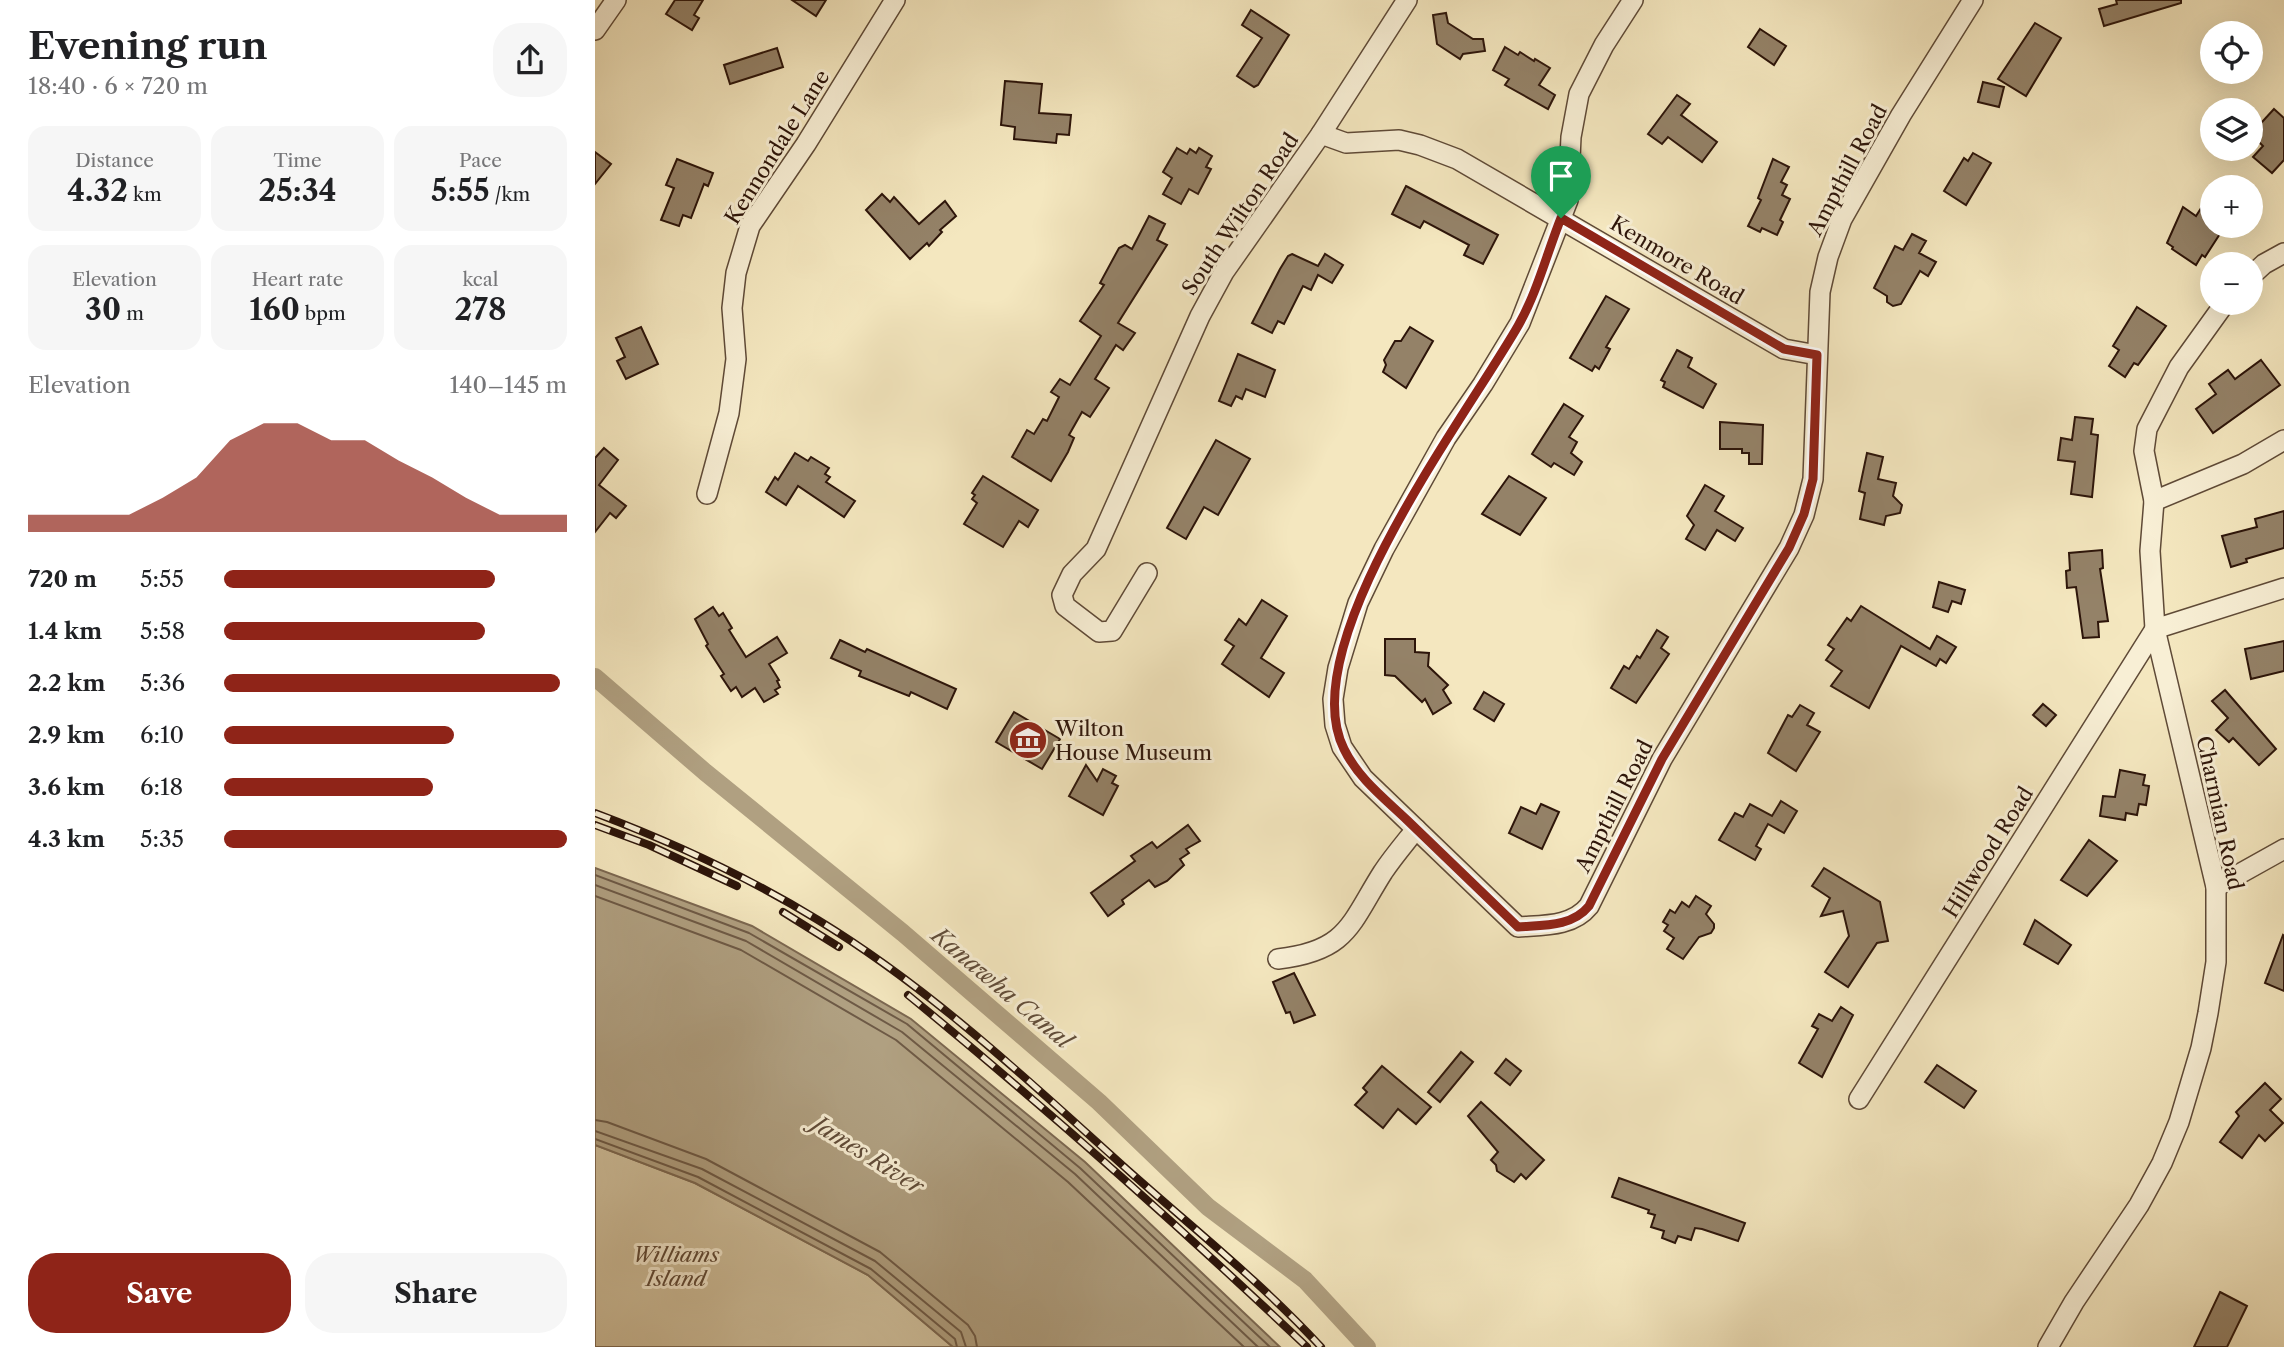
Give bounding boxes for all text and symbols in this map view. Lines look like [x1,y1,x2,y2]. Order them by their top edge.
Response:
map controls [2200,21,2263,315]
button: locate [2200,21,2263,84]
text: Evening run [28,22,268,69]
button: share [493,23,567,97]
street label: Kennondale Lane [719,65,835,229]
text: 18:40 · 6 × 720 m [28,72,208,100]
button: layers [2200,98,2263,161]
street label: Ampthill Road [1801,100,1892,241]
street label: South Wilton Road [1176,128,1304,300]
pin [1531,146,1591,218]
text: Distance [75,149,154,172]
text: Time [273,149,322,172]
text: Pace [459,149,502,172]
icon: arrive [1542,157,1580,195]
text: 4.32 [67,172,128,209]
text: 25:34 [259,172,336,209]
text: 5:55 [431,172,490,209]
button: + [2200,175,2263,238]
text: km [128,183,162,206]
text: /km [490,183,530,206]
street label: Kenmore Road [1606,210,1748,310]
button: − [2200,252,2263,315]
text: Elevation [72,268,157,291]
text: Heart rate [252,268,343,291]
text: kcal [463,268,498,291]
text: 30 [85,291,121,328]
text: 160 [249,291,300,328]
text: 278 [455,291,506,328]
text: m [121,302,144,325]
text: bpm [300,302,346,325]
text: Elevation [28,371,131,399]
text: 140–145 m [450,371,567,399]
text: 720 m [28,565,97,593]
text: 5:55 [140,565,184,593]
text: 1.4 km [28,617,102,645]
text: 5:58 [140,617,185,645]
text: 2.2 km [28,669,105,697]
text: 5:36 [140,669,185,697]
place label: Wilton House Museum [1054,716,1212,765]
museum icon: Wilton House Museum [1007,719,1049,761]
text: 2.9 km [28,721,105,749]
text: 6:10 [140,721,184,749]
street label: Charmian Road [2191,734,2249,893]
street label: Ampthill Road [1569,736,1658,877]
text: 3.6 km [28,773,105,801]
text: 6:18 [140,773,183,801]
street label: Hillwood Road [1938,782,2038,922]
text: 4.3 km [28,825,105,853]
text: 5:35 [140,825,184,853]
water label: Kanawha Canal [925,920,1080,1056]
water label: James River [801,1106,930,1201]
park label: Williams Island [633,1242,720,1291]
button: Save [28,1253,291,1333]
button: Share [305,1253,567,1333]

